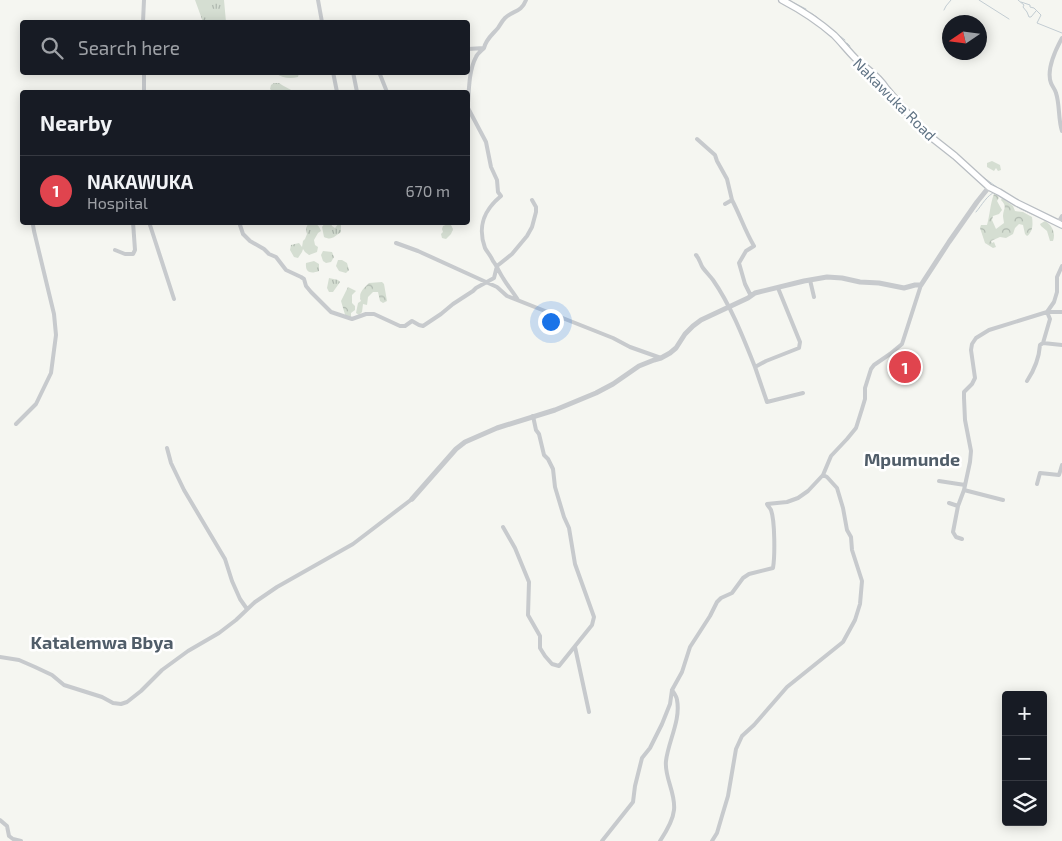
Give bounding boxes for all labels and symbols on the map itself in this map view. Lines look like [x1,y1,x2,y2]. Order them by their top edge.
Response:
north arrow [942,15,987,60]
street label: Nakawuka Road [850,54,940,144]
your location [538,309,564,335]
pin: 1 [889,348,921,386]
district label: Mpumunde [864,448,960,470]
district label: Katalemwa Bbya [31,631,173,653]

